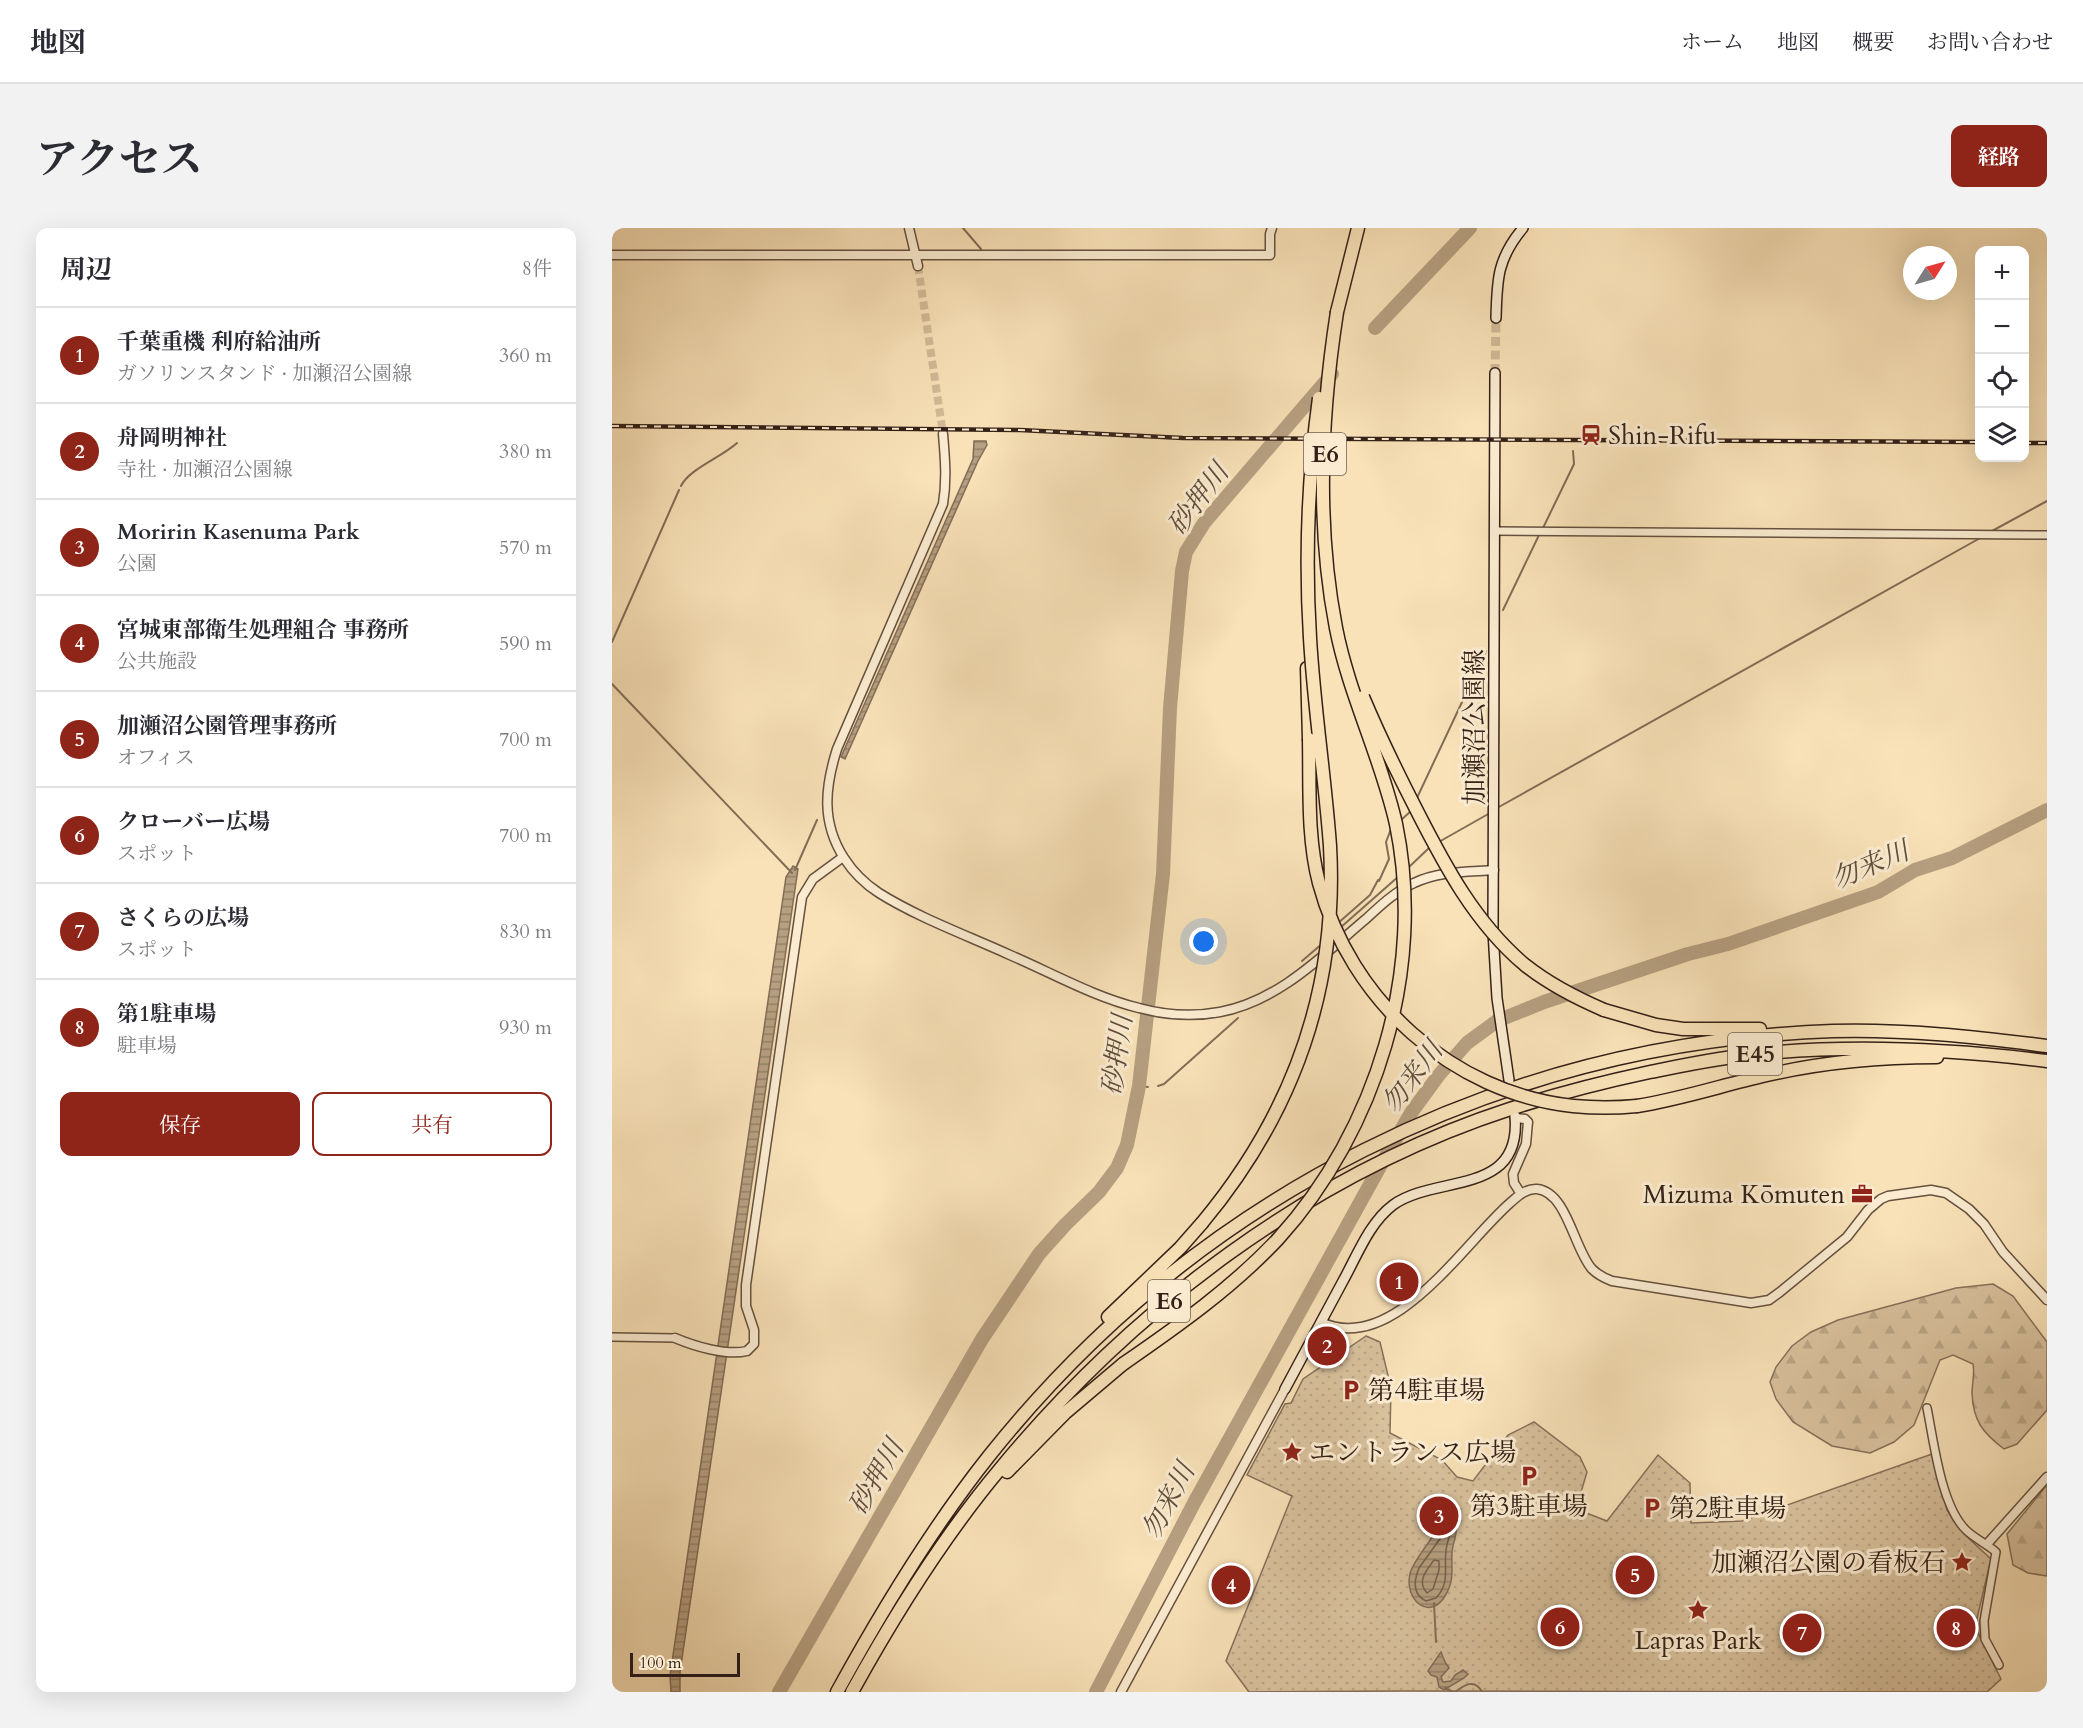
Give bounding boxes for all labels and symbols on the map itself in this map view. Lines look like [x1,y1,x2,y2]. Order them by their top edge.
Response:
north arrow [1903,246,1957,300]
place label: Shin-Rifu [1608,418,1717,453]
station icon: Shin-Rifu [1579,423,1603,447]
road number: E6 [1304,433,1346,475]
water label: 砂押川 [1159,453,1239,543]
street label: 加瀬沼公園線 [1457,649,1492,805]
water label: 勿来川 [1826,831,1917,898]
your location [1189,927,1218,956]
water label: 砂押川 [1094,1009,1142,1098]
water label: 勿来川 [1373,1031,1453,1121]
road number: E45 [1728,1033,1782,1075]
place label: Mizuma Kōmuten [1643,1177,1845,1212]
office icon: Mizuma Kōmuten [1850,1182,1874,1206]
pin: 1 [1380,1260,1418,1304]
road number: E6 [1148,1280,1190,1322]
pin: 2 [1308,1324,1346,1368]
place label: 第4駐車場 [1368,1373,1485,1408]
parking icon: 第4駐車場 [1339,1378,1363,1402]
water label: 砂押川 [840,1430,914,1522]
place label: エントランス広場 [1309,1435,1516,1470]
place icon: エントランス広場 [1280,1440,1304,1464]
water label: 勿来川 [1133,1454,1205,1546]
parking icon: 第3駐車場 [1517,1464,1541,1488]
place label: 第3駐車場 [1470,1489,1588,1524]
place label: 第2駐車場 [1669,1491,1786,1526]
pin: 3 [1420,1494,1458,1538]
parking icon: 第2駐車場 [1640,1496,1664,1520]
place label: 加瀬沼公園の看板石 [1711,1545,1945,1580]
place icon: 加瀬沼公園の看板石 [1950,1550,1974,1574]
pin: 5 [1616,1552,1654,1598]
pin: 4 [1212,1562,1250,1608]
place icon: Lapras Park [1686,1598,1710,1622]
pin: 6 [1540,1604,1580,1650]
pin: 8 [1936,1606,1976,1650]
pin: 7 [1782,1610,1822,1656]
place label: Lapras Park [1634,1623,1762,1658]
scale bar [630,1650,740,1678]

